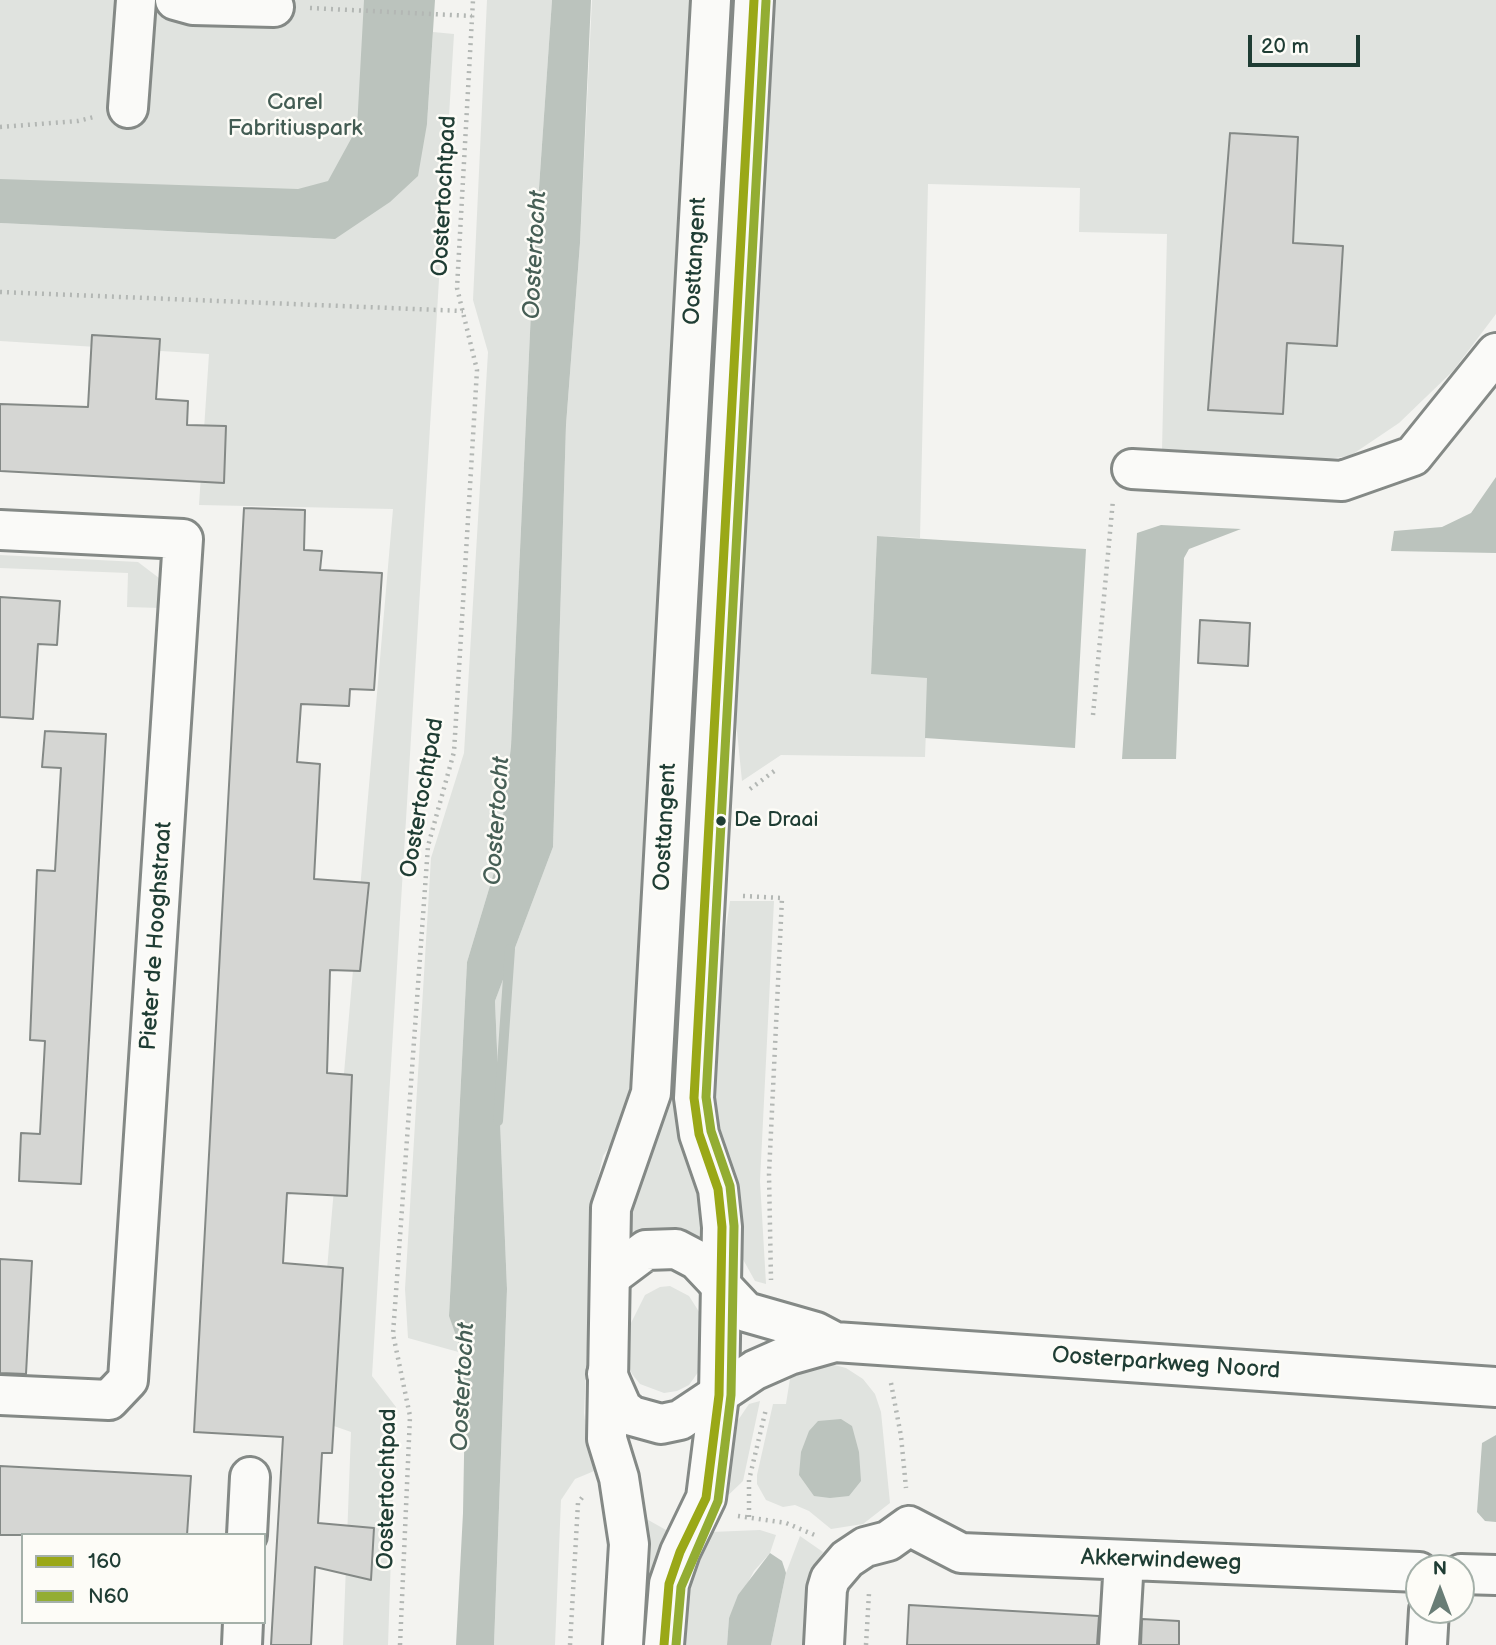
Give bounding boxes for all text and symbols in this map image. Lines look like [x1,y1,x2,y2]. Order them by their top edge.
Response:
scale bar [1251,21,1363,65]
text: 20 m [1261,34,1309,59]
park label: Carel Fabritiuspark [227,89,363,143]
street label: Oostertochtpad [427,115,463,277]
water label: Oostertocht [518,190,554,320]
street label: Oosttangent [679,196,713,326]
street label: Oostertochtpad [395,716,451,880]
water label: Oostertocht [479,756,517,886]
street label: Oosttangent [649,762,683,892]
place label: De Draai [734,808,818,834]
marker: De Draai [714,814,728,828]
street label: Pieter de Hooghstraat [135,821,179,1051]
water label: Oostertocht [446,1322,482,1452]
street label: Oosterparkweg Noord [1051,1342,1281,1386]
street label: Oostertochtpad [373,1408,403,1570]
legend [21,1533,266,1624]
street label: Akkerwindeweg [1080,1544,1242,1578]
text: 160 [88,1549,121,1574]
north arrow [1405,1554,1475,1624]
text: N [1433,1558,1447,1581]
text: N60 [88,1584,129,1609]

